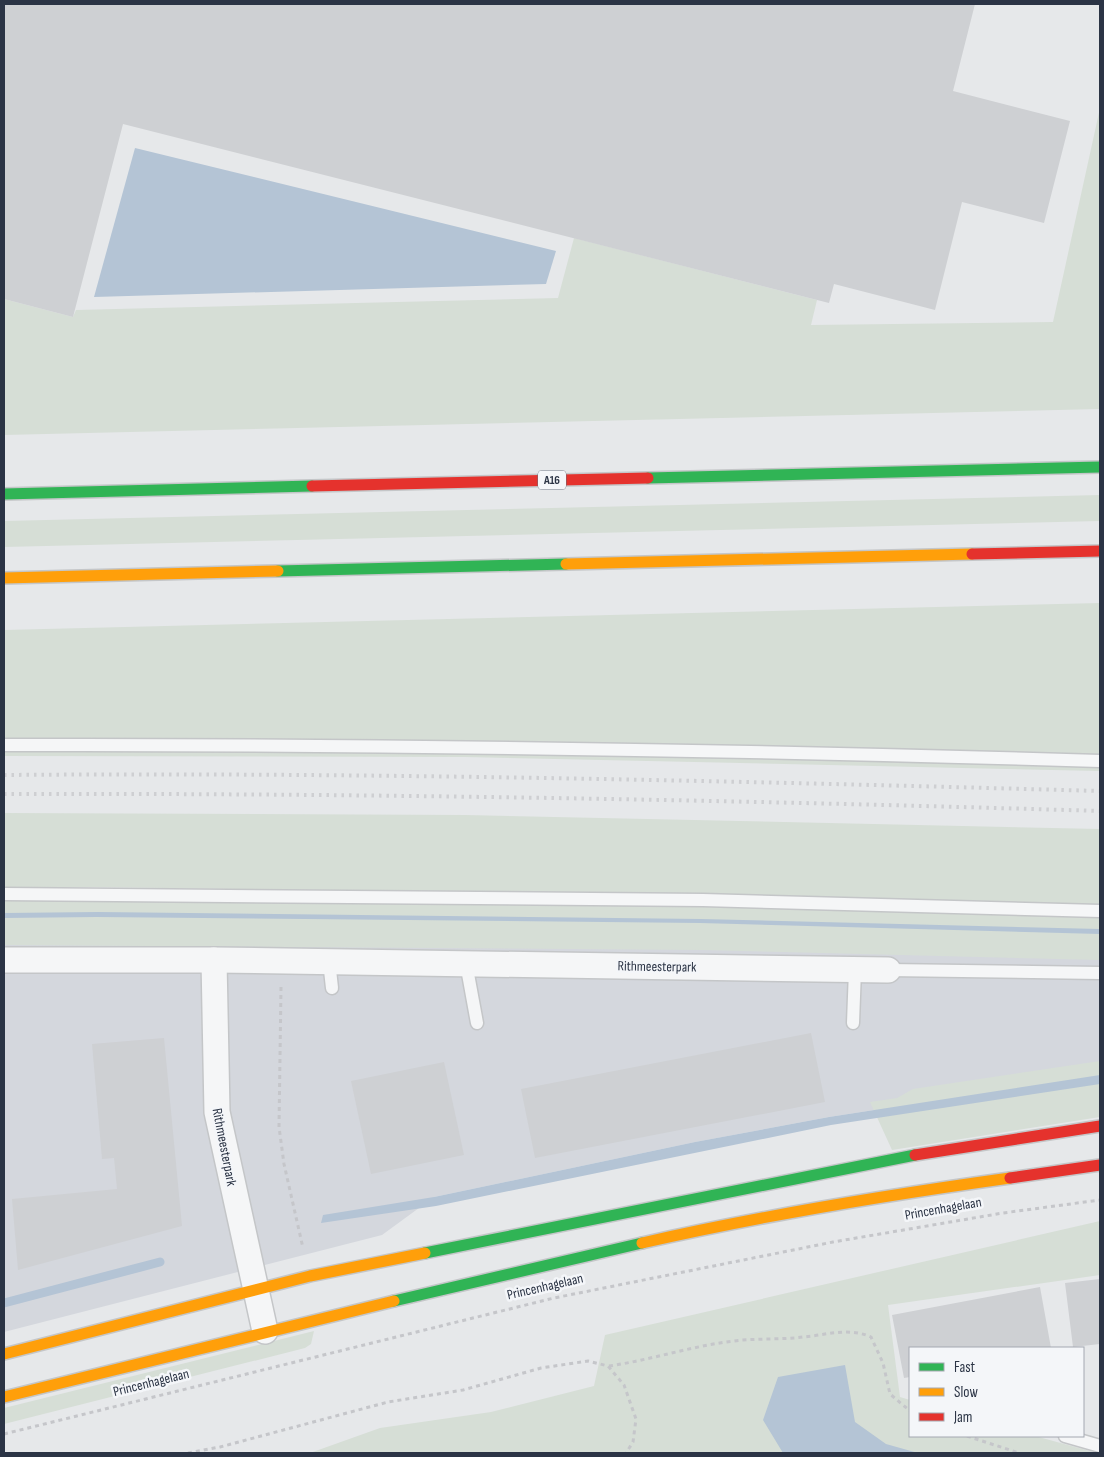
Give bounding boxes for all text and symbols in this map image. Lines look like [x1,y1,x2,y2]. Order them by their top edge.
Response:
road number: A16 [538,470,566,490]
street label: Rithmeesterpark [617,957,697,976]
street label: Rithmeesterpark [209,1107,241,1188]
street label: Princenhagelaan [903,1193,983,1224]
street label: Princenhagelaan [505,1269,585,1303]
legend [909,1347,1084,1437]
text: Fast [954,1358,976,1377]
street label: Princenhagelaan [111,1365,191,1400]
text: Slow [954,1383,978,1402]
text: Jam [953,1408,972,1427]

